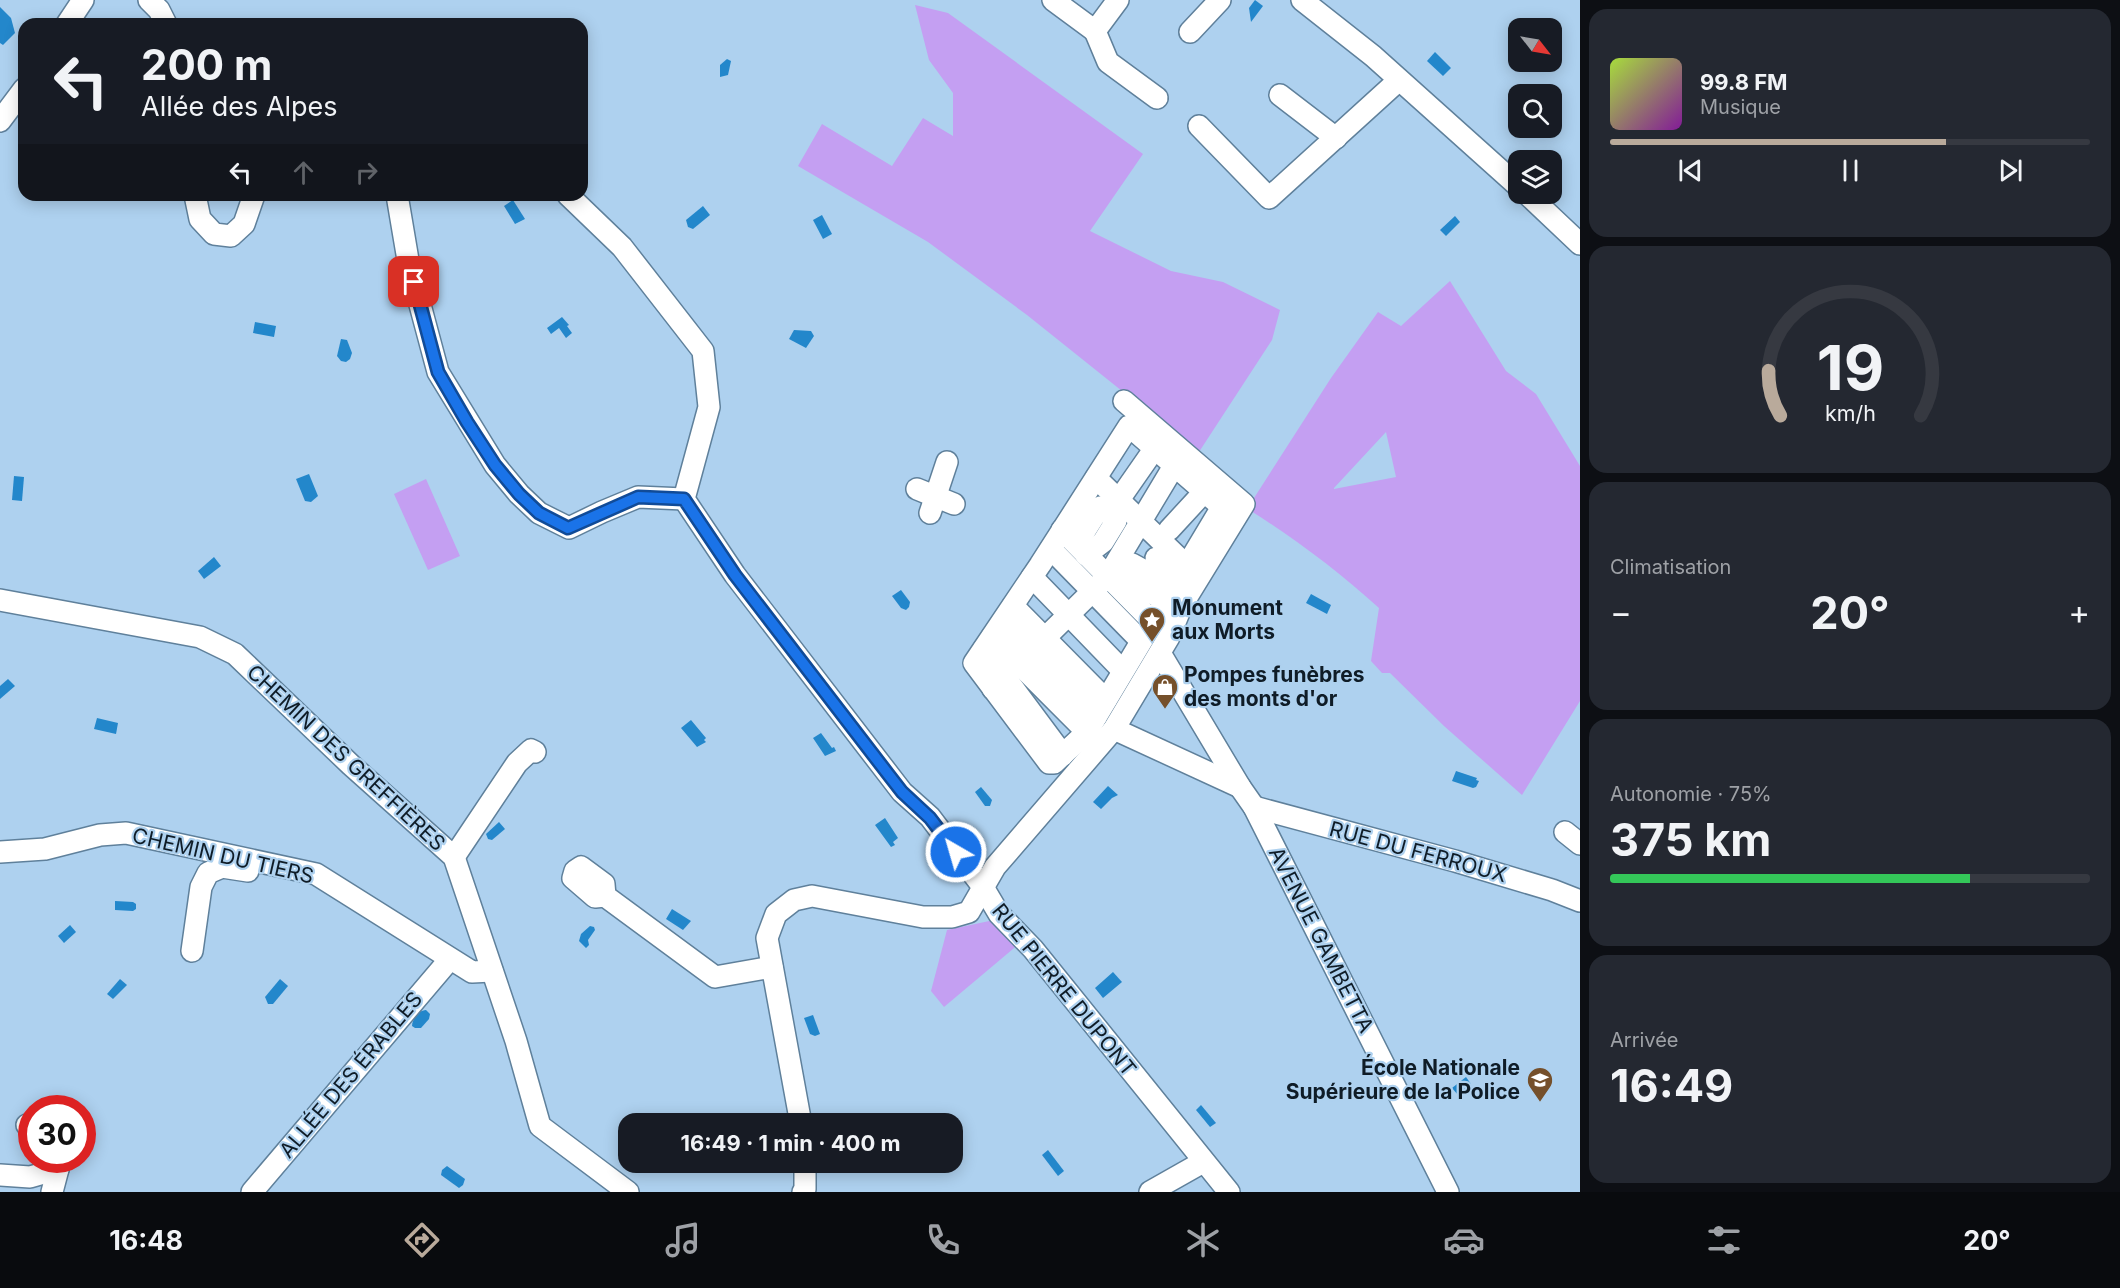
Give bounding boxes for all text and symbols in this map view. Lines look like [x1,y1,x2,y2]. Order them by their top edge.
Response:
north arrow [1508,18,1562,72]
map controls [1508,18,1562,204]
text: 200 m [141,39,272,90]
icon: left [42,42,120,120]
text: 99.8 FM [1700,69,1788,95]
button: search [1508,84,1562,138]
text: Allée des Alpes [141,90,338,123]
text: Musique [1700,95,1781,119]
button: layers [1508,150,1562,204]
icon: previous [1674,154,1707,187]
icon: pause [1834,154,1867,187]
icon: next [1994,154,2027,187]
icon: left [224,156,257,189]
icon: ahead [287,156,320,189]
icon: right [350,156,383,189]
pin [388,256,439,307]
icon: arrive [397,265,430,298]
text: 19 [1816,331,1884,406]
text: km/h [1825,401,1875,427]
text: Climatisation [1610,555,1731,579]
text: 20° [1810,585,1890,640]
text: − [1610,592,1632,632]
text: + [2068,592,2090,632]
place label: Monument aux Morts [1172,595,1283,644]
place icon: Monument aux Morts [1137,605,1167,643]
street label: CHEMIN DES GREFFIÈRES [242,659,451,856]
place label: Pompes funèbres des monts d'or [1184,662,1365,711]
shop icon: Pompes funèbres des monts d'or [1150,672,1180,710]
text: Autonomie · 75% [1610,782,1772,806]
text: 375 km [1610,812,1771,867]
street label: RUE DU FERROUX [1327,816,1509,887]
position arrow [924,820,988,884]
street label: CHEMIN DU TIERS [130,822,316,889]
street label: AVENUE GAMBETTA [1264,843,1379,1037]
street label: RUE PIERRE DUPONT [987,898,1142,1081]
street label: ALLÉE DES ÉRABLES [273,986,427,1163]
text: Arrivée [1610,1028,1679,1052]
place label: École Nationale Supérieure de la Police [1286,1054,1520,1104]
text: 16:49 [1610,1058,1733,1113]
school or university icon: École Nationale Supérieure de la Police [1525,1065,1555,1103]
speed limit sign: 30 [18,1095,96,1173]
text: 16:49 · 1 min · 400 m [680,1130,901,1156]
icon: directions [401,1219,443,1261]
icon: music [662,1219,704,1261]
icon: phone [922,1219,964,1261]
icon: climate [1182,1219,1224,1261]
icon: car [1443,1219,1485,1261]
icon: filters [1703,1219,1745,1261]
text: 16:48 [109,1224,183,1257]
text: 20° [1963,1224,2011,1257]

